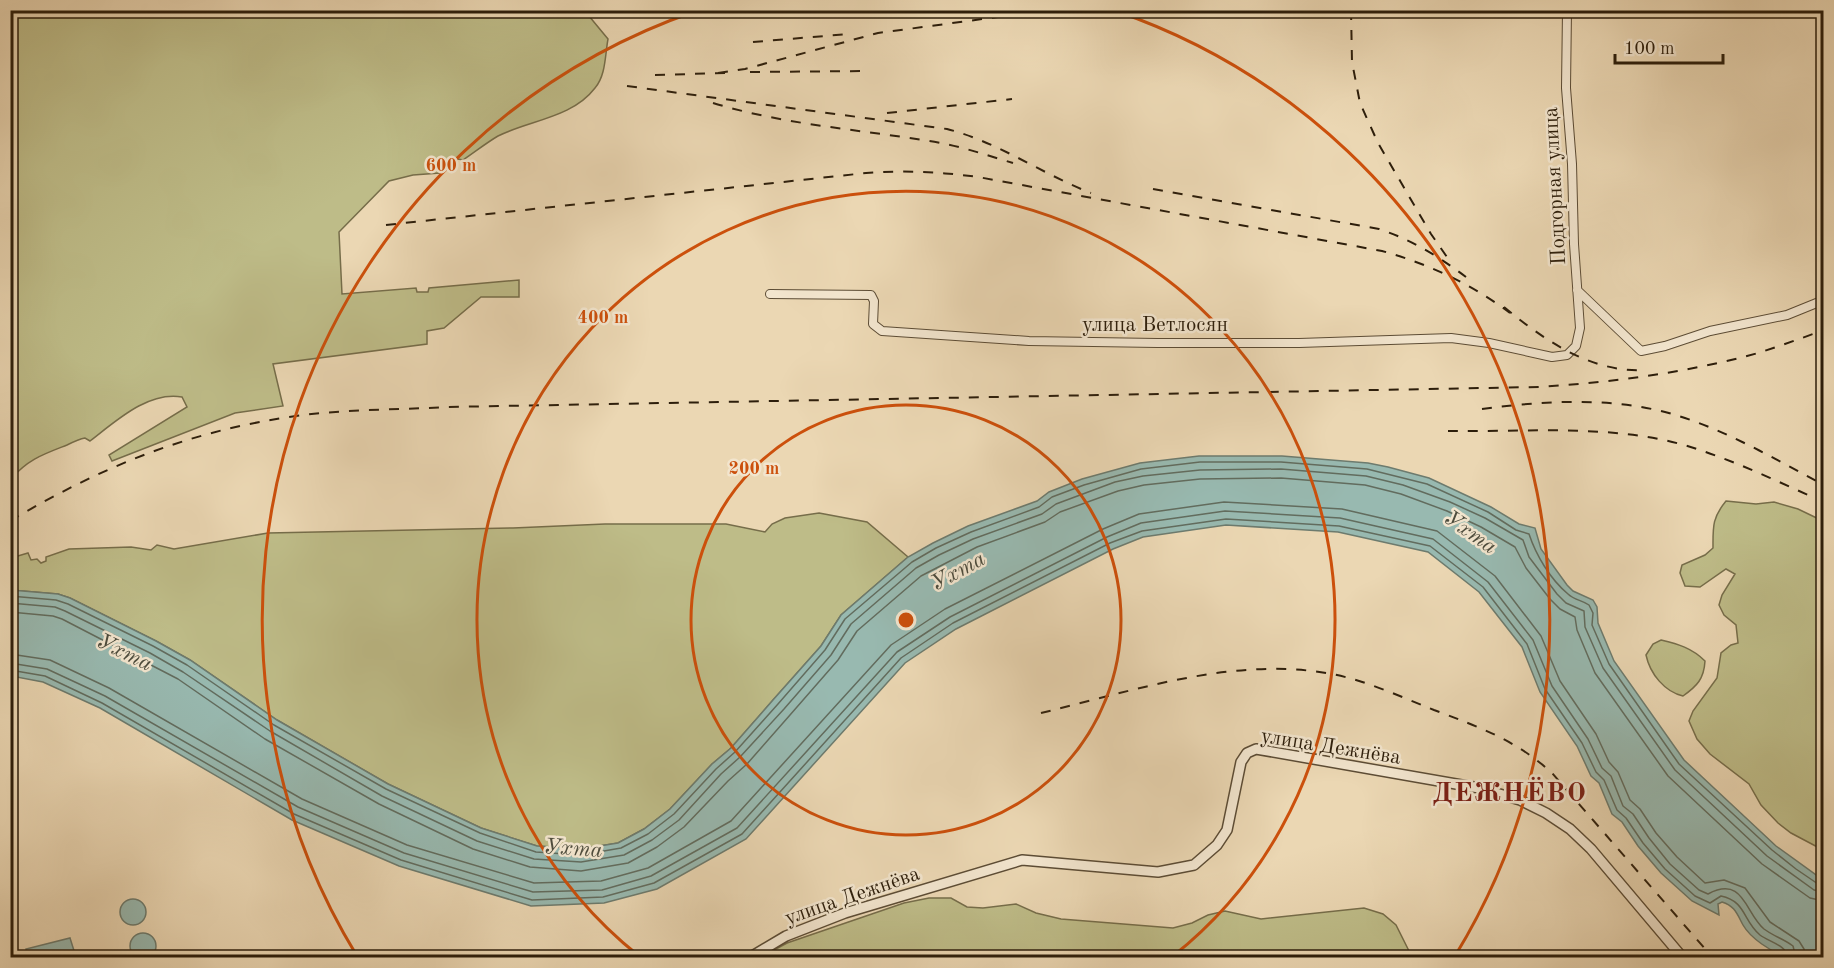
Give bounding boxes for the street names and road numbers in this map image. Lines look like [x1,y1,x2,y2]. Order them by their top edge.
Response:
street label: Подгорная улица [1541,106,1570,266]
street label: улица Ветлосян [1082,315,1228,336]
street label: улица Дежнёва [1259,726,1402,769]
street label: улица Дежнёва [782,863,923,929]

